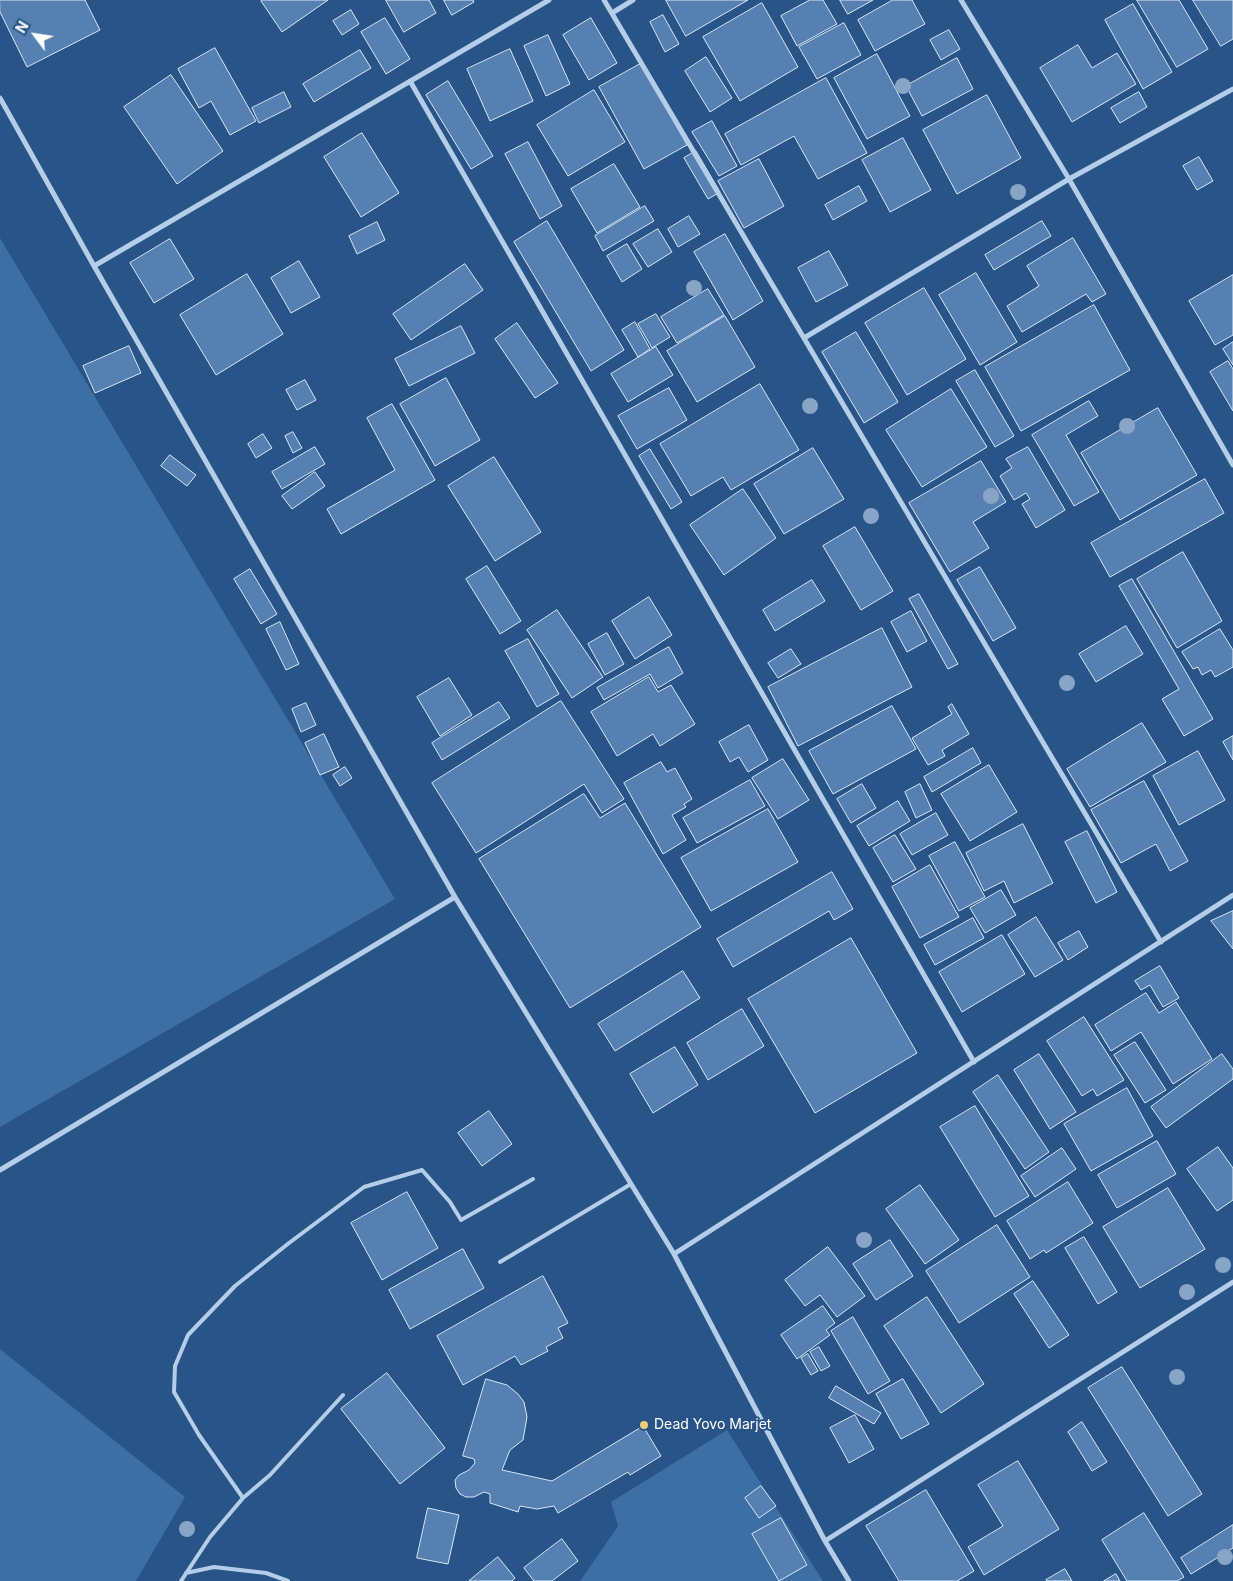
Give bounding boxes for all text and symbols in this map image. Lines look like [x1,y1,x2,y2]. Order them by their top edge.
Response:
north arrow [10,10,60,60]
text: N [12,18,32,36]
place label: Dead Yovo Marjet [654,1417,771,1433]
marker: Dead Yovo Marjet [638,1419,650,1431]

